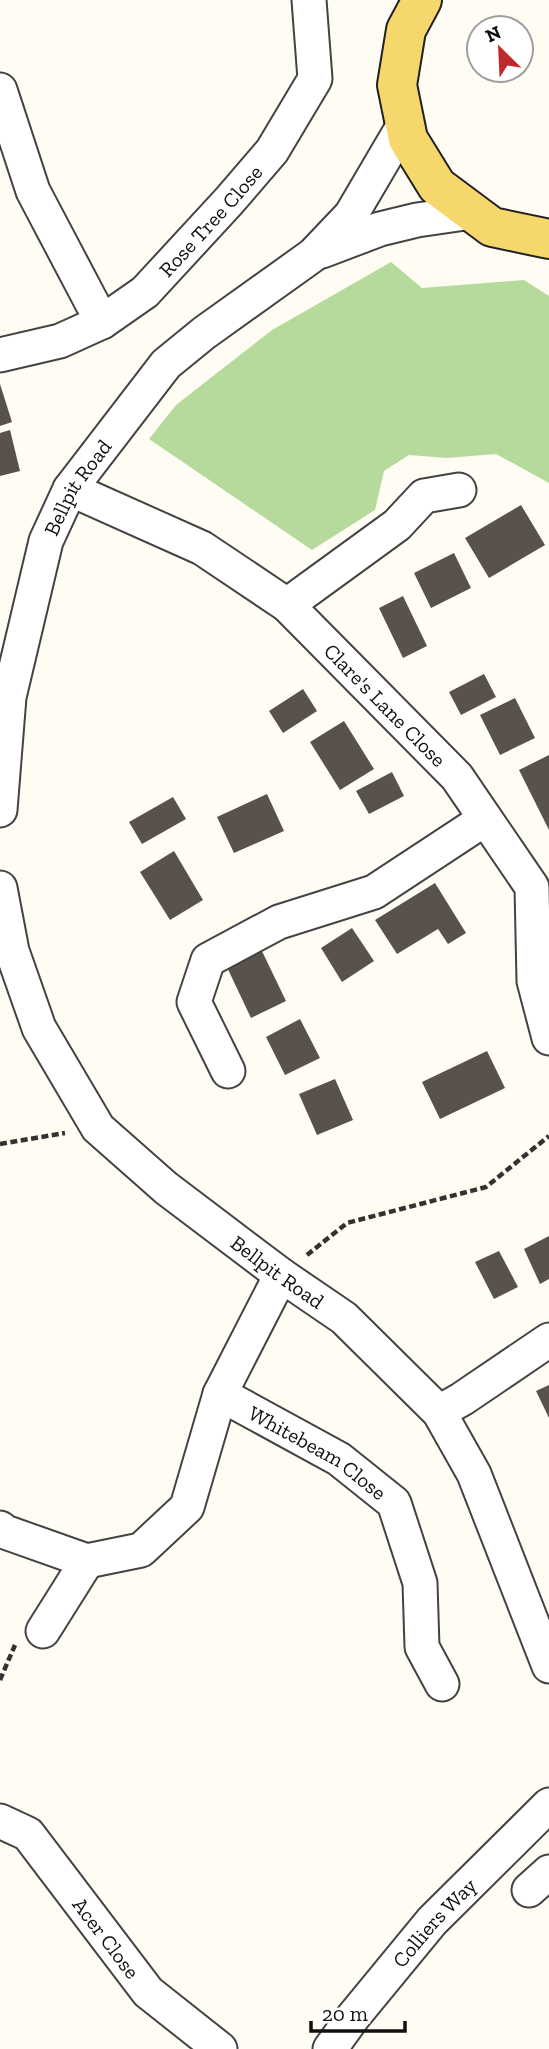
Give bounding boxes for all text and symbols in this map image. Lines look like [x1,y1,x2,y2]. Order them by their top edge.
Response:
north arrow [465,14,535,84]
text: N [482,20,505,47]
street label: Rose Tree Close [153,159,267,282]
street label: Bellpit Road [38,434,116,539]
street label: Clare's Lane Close [319,638,452,772]
street label: Bellpit Road [226,1229,330,1314]
street label: Whitebeam Close [245,1400,392,1505]
street label: Colliers Way [387,1872,481,1972]
street label: Acer Close [68,1892,146,1983]
scale bar [311,1990,406,2034]
text: 20 m [322,2001,368,2026]

